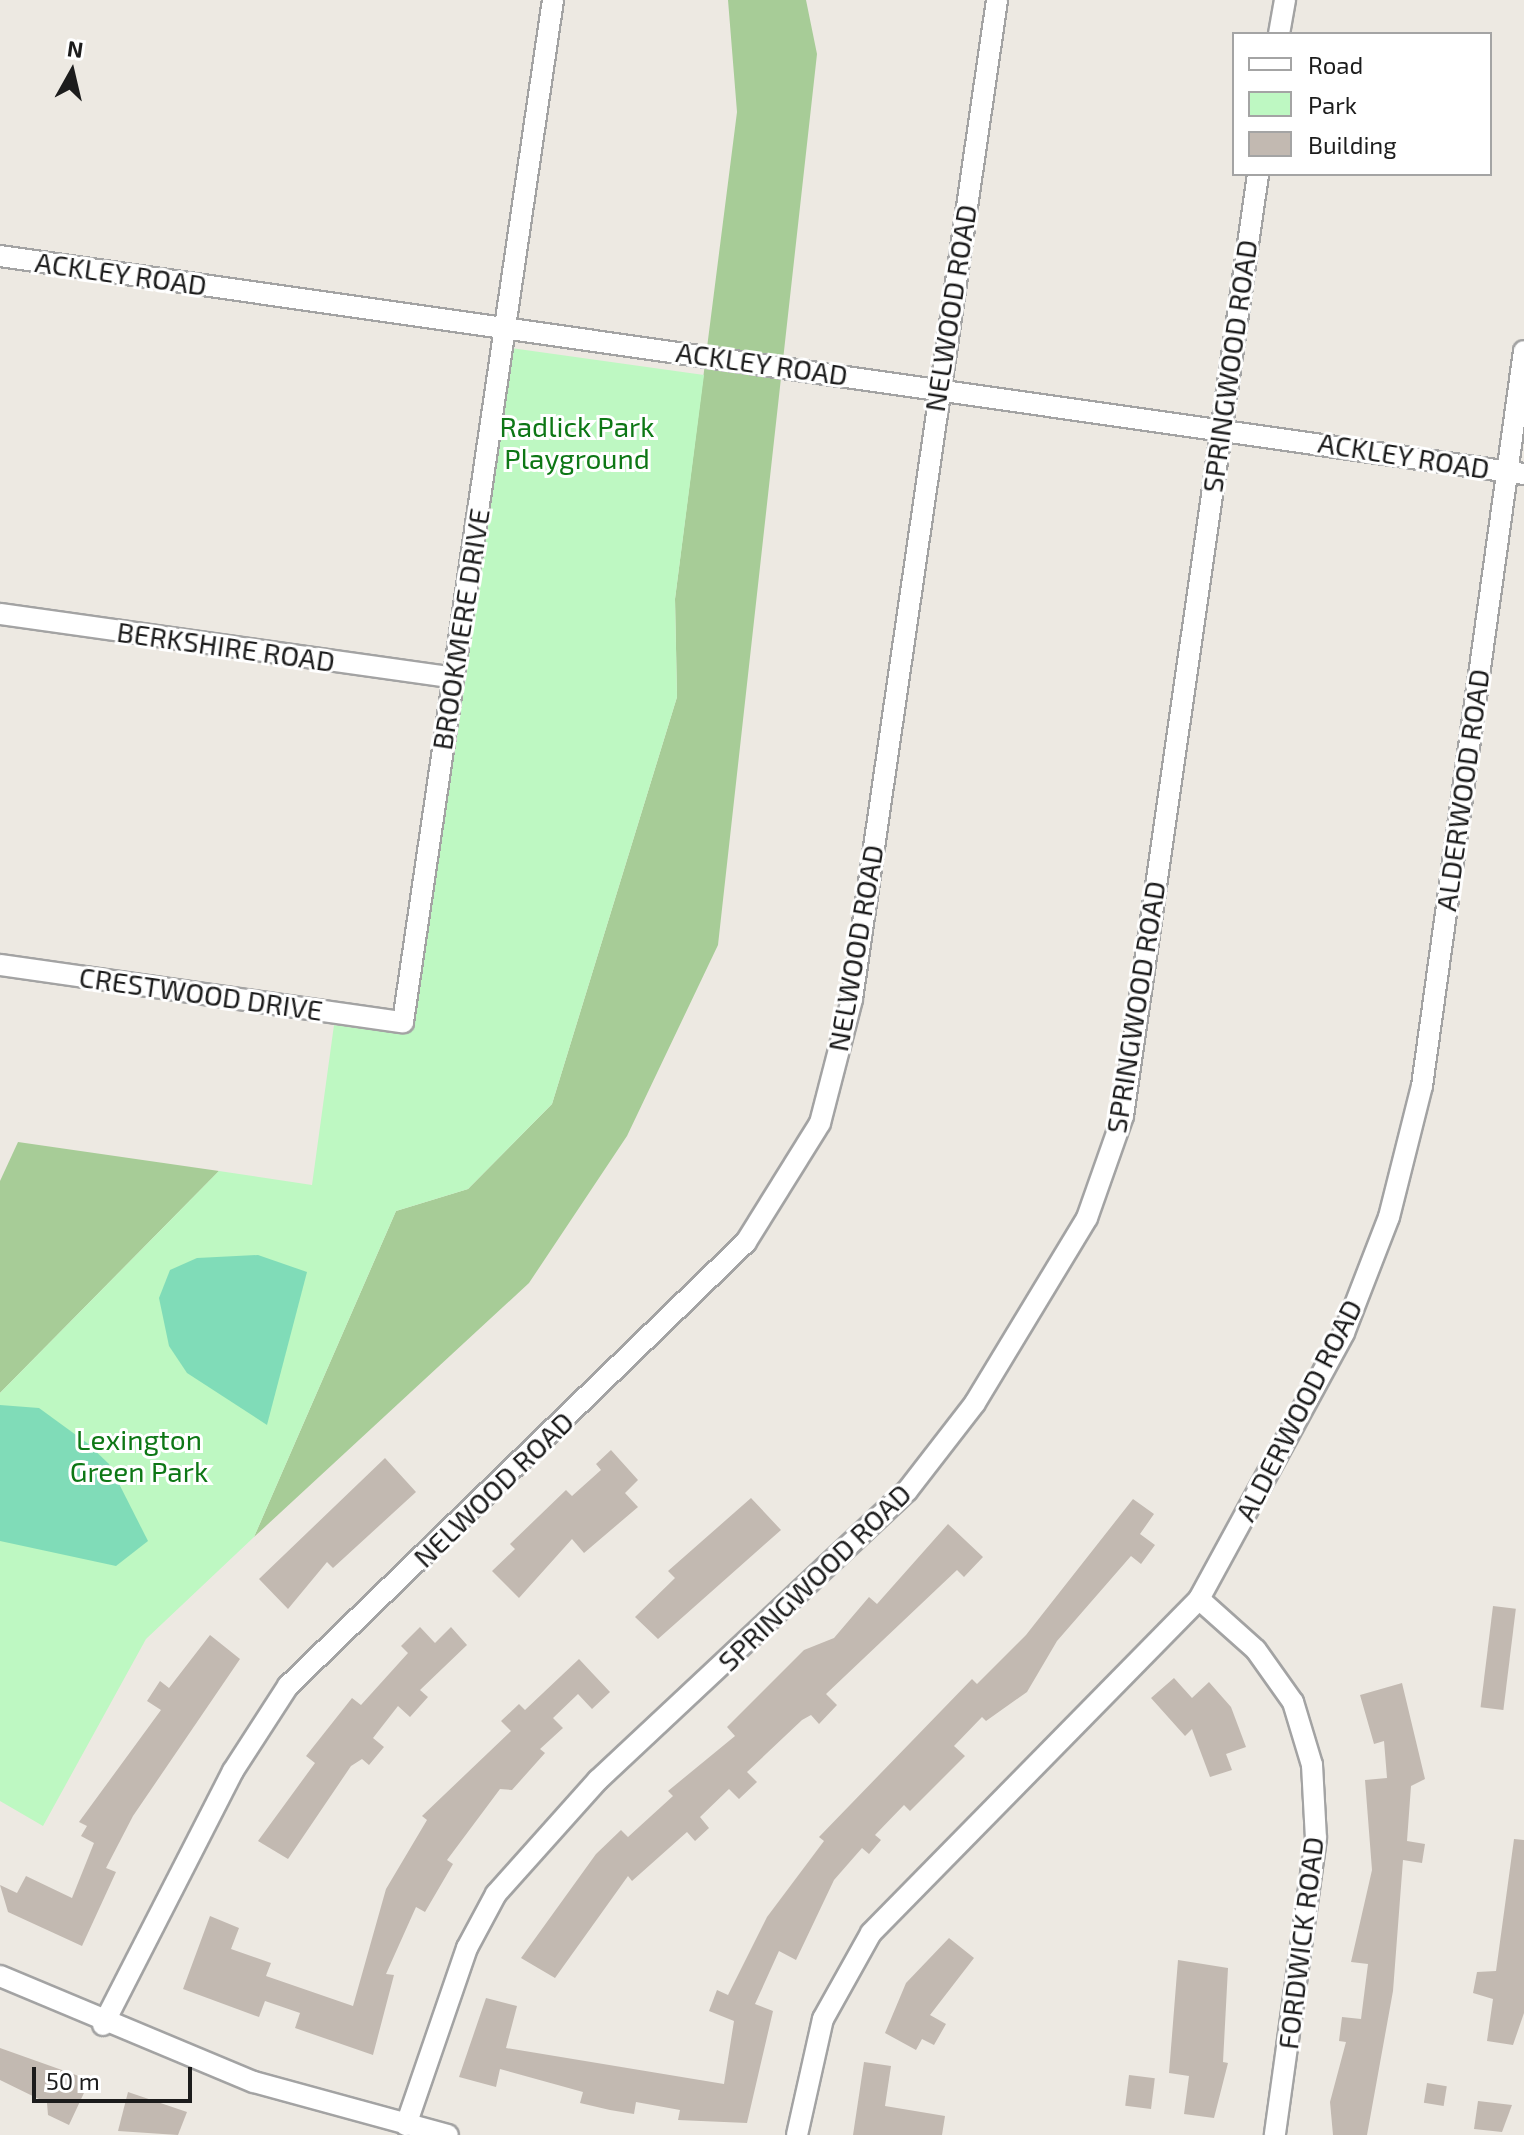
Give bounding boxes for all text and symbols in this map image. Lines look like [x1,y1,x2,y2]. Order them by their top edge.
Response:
north arrow [32,32,112,112]
legend [1232,32,1492,176]
text: N [66,34,85,62]
text: Road [1308,50,1363,79]
text: Park [1308,90,1357,119]
text: Building [1308,130,1397,159]
street label: NELWOOD ROAD [917,202,983,414]
street label: SPRINGWOOD ROAD [1195,237,1263,495]
street label: ACKLEY ROAD [33,244,209,302]
street label: ACKLEY ROAD [674,334,850,392]
park label: Radlick Park Playground [499,409,655,475]
street label: ACKLEY ROAD [1315,425,1493,485]
street label: BROOKMERE DRIVE [424,506,496,752]
street label: BERKSHIRE ROAD [115,614,337,678]
street label: ALDERWOOD ROAD [1428,667,1496,913]
street label: NELWOOD ROAD [820,842,890,1054]
street label: SPRINGWOOD ROAD [1098,878,1172,1136]
street label: CRESTWOOD DRIVE [77,959,325,1027]
street label: ALDERWOOD ROAD [1228,1294,1368,1526]
street label: NELWOOD ROAD [406,1404,580,1574]
park label: Lexington Green Park [70,1422,208,1488]
street label: SPRINGWOOD ROAD [711,1476,917,1678]
street label: FORDWICK ROAD [1270,1835,1330,2051]
scale bar [36,2051,196,2101]
text: 50 m [46,2066,100,2095]

